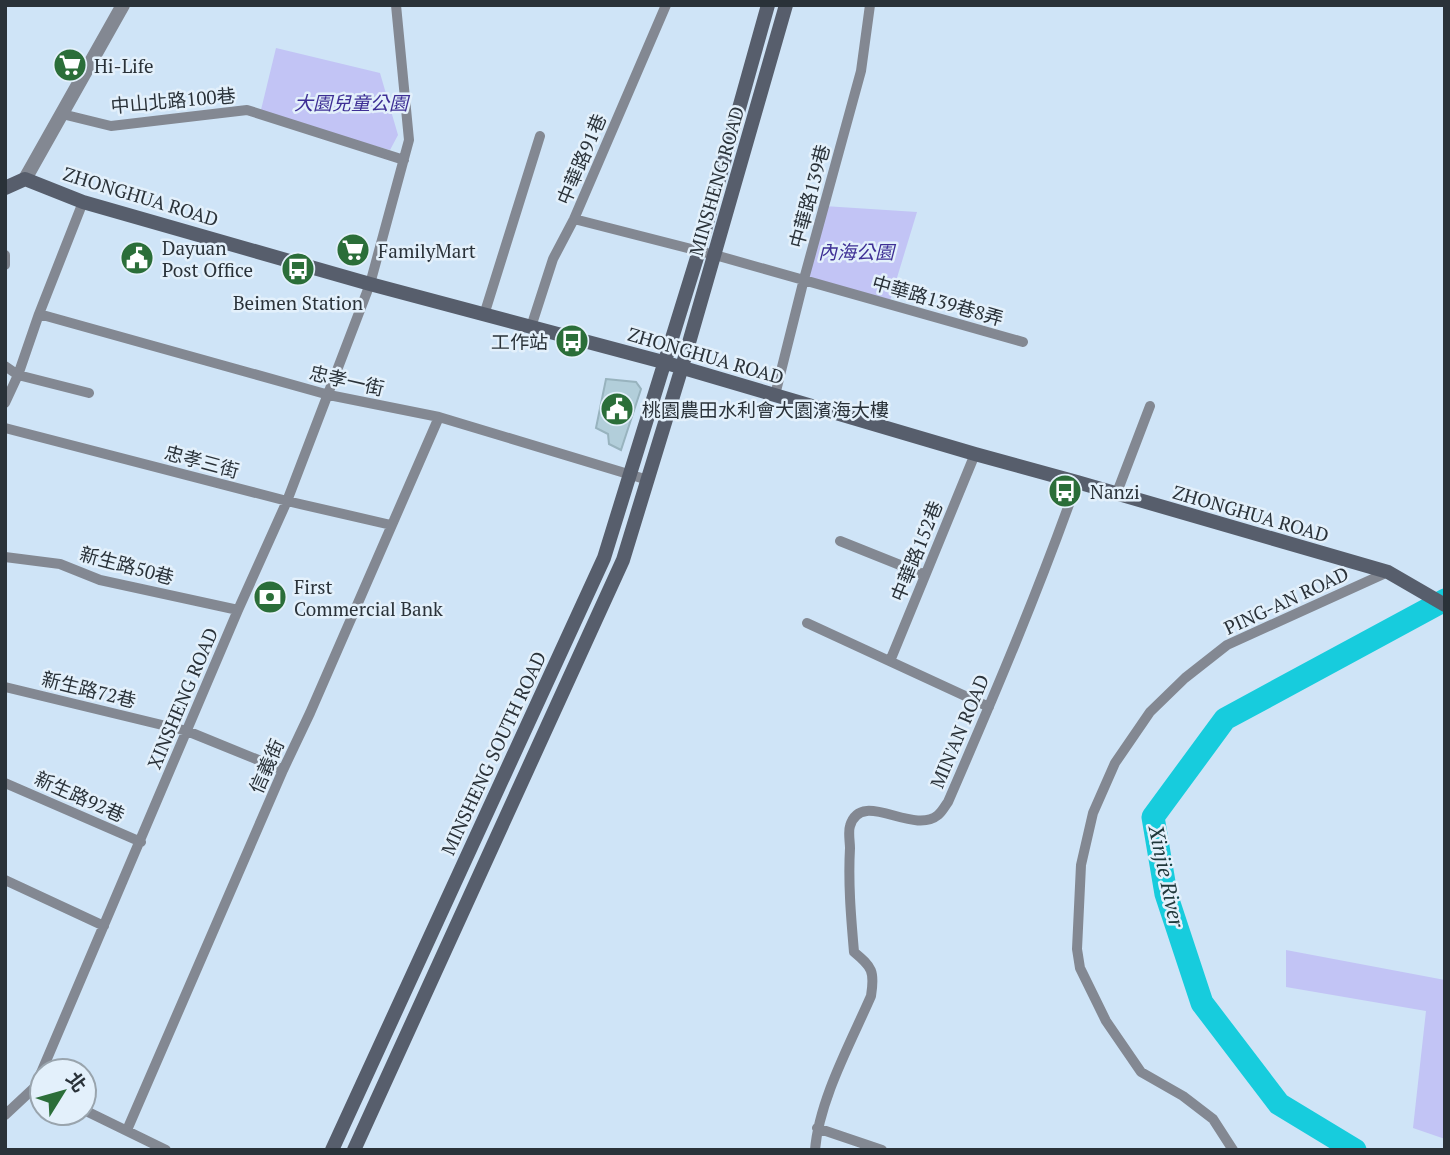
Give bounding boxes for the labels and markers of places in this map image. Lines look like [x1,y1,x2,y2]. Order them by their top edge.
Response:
supermarket icon: Hi-Life [51,46,89,84]
place label: Hi-Life [94,53,154,78]
supermarket icon: FamilyMart [334,231,372,269]
place label: Dayuan Post Office [162,235,253,282]
place label: FamilyMart [378,238,476,263]
public building icon: Dayuan Post Office [118,239,156,277]
bus stop icon: Beimen Station [279,250,317,288]
place label: Beimen Station [233,290,363,315]
bus stop icon: 工作站 [553,322,591,360]
place label: 工作站 [491,329,548,354]
public building icon: 桃園農田水利會大園濱海大樓 [598,390,636,428]
place label: 桃園農田水利會大園濱海大樓 [642,397,889,422]
bus stop icon: Nanzi [1046,472,1084,510]
place label: Nanzi [1090,479,1140,504]
place label: First Commercial Bank [294,574,443,621]
bank icon: First Commercial Bank [251,578,289,616]

